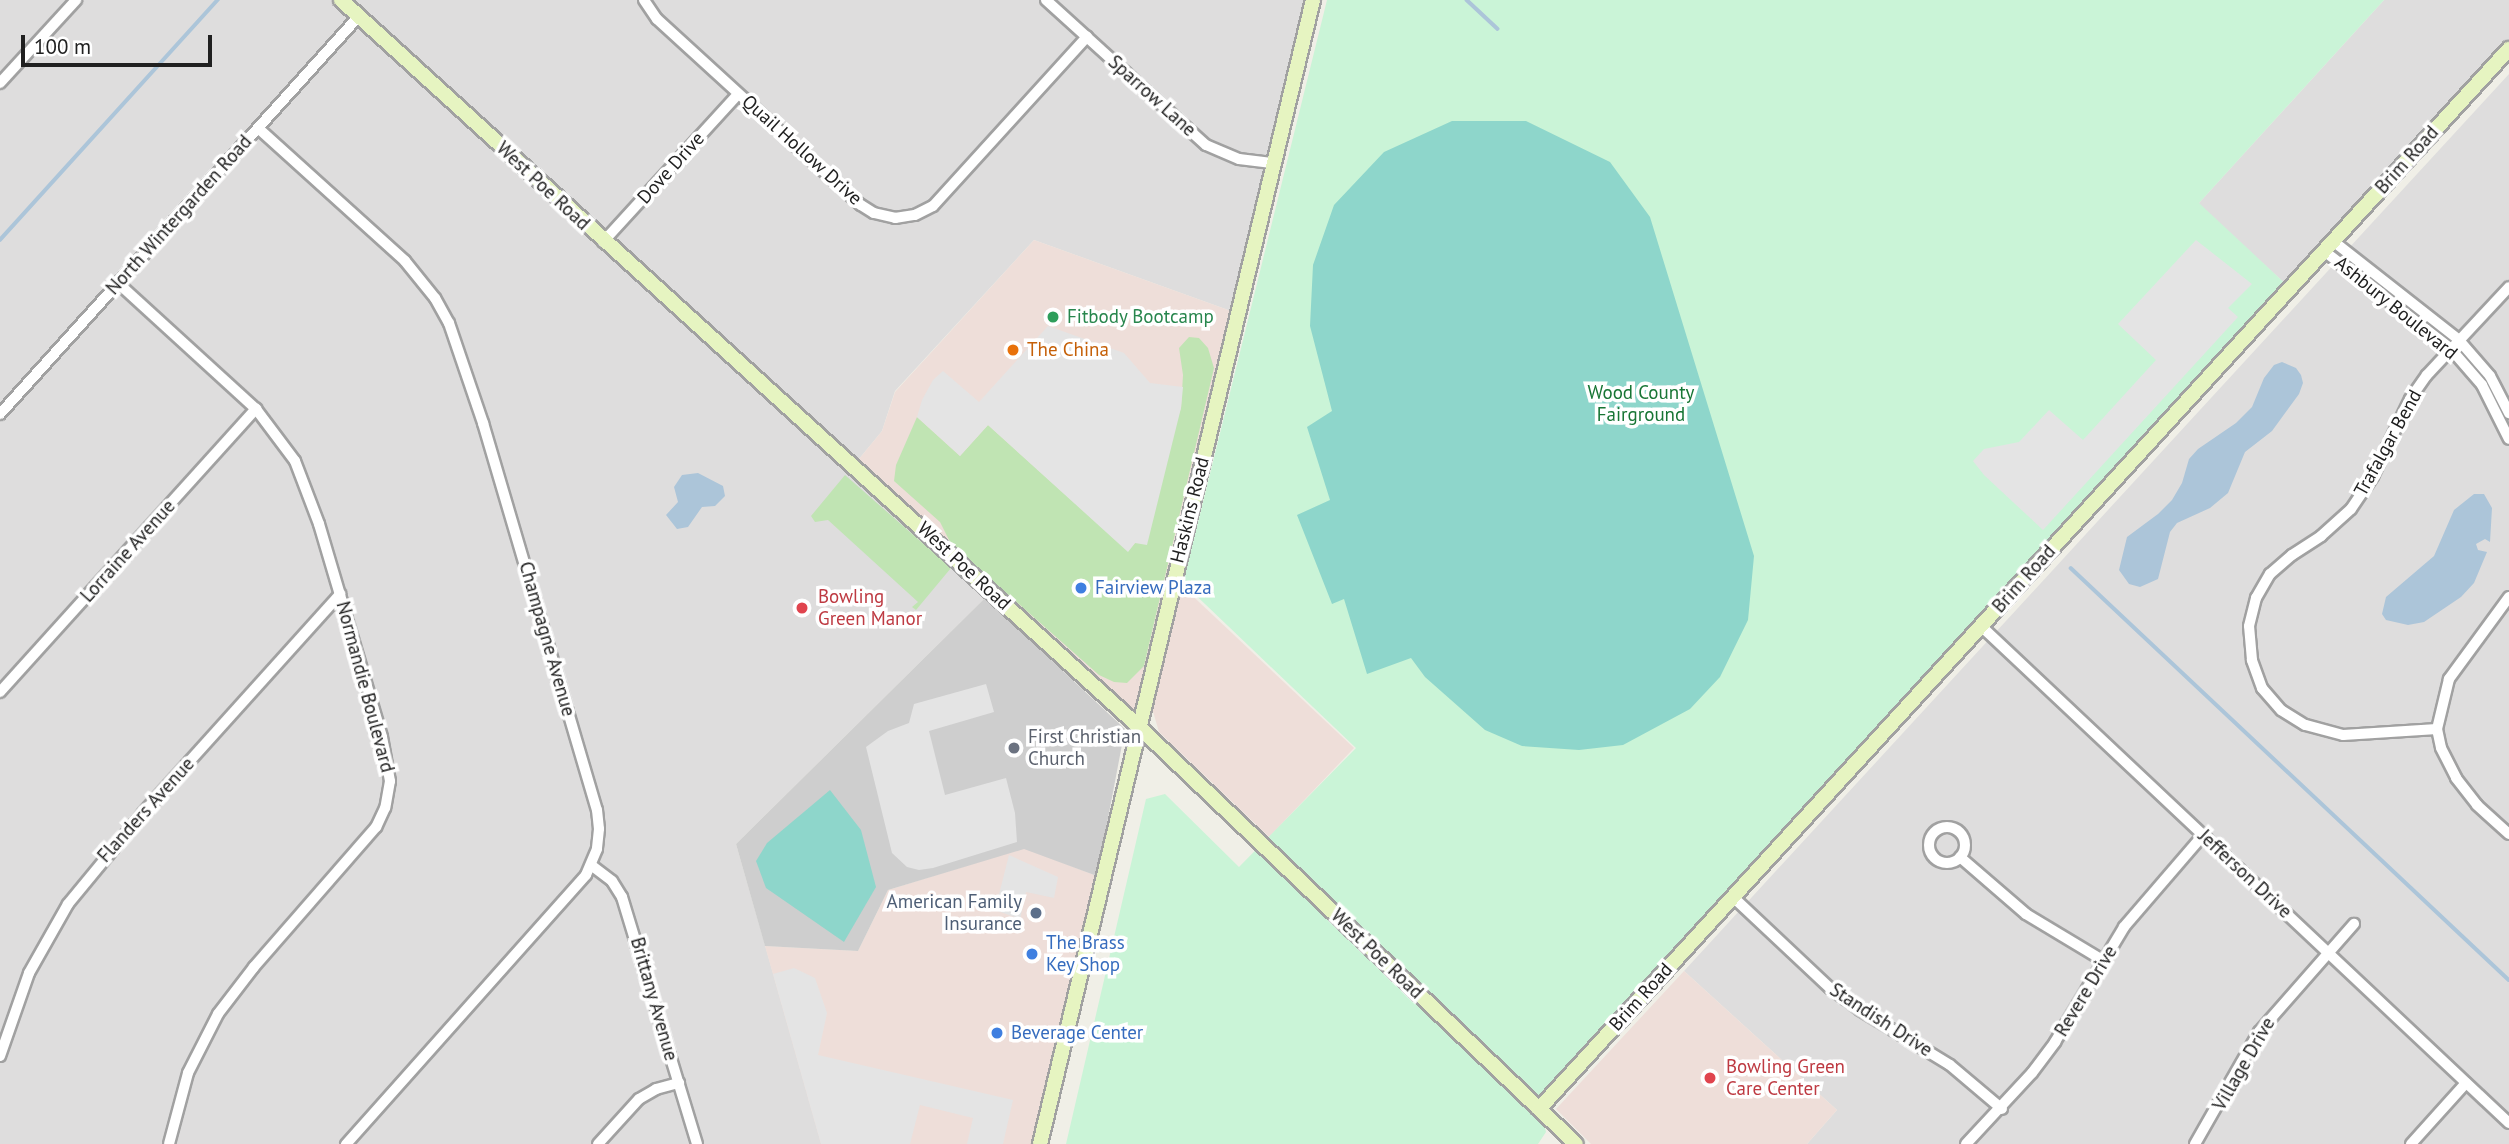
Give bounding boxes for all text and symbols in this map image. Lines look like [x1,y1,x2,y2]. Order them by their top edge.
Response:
scale bar [24,21,215,65]
text: 100 m [34,33,91,60]
street label: Sparrow Lane [1103,51,1201,141]
street label: Quail Hollow Drive [737,90,867,210]
street label: Brim Road [2371,121,2443,199]
street label: Dove Drive [633,127,709,209]
street label: North Wintergarden Road [101,130,257,300]
street label: West Poe Road [492,137,594,235]
street label: Ashbury Boulevard [2330,251,2462,365]
place label: Fitbody Bootcamp [1067,306,1214,328]
marker: Fitbody Bootcamp [1045,309,1061,325]
place label: The China [1027,339,1109,361]
marker: The China [1005,342,1021,358]
park label: Wood County Fairground [1588,382,1694,426]
street label: Trafalgar Bend [2349,386,2427,500]
street label: Haskins Road [1166,455,1214,565]
street label: Lorraine Avenue [76,495,180,607]
street label: West Poe Road [913,517,1015,615]
street label: Brim Road [1988,540,2060,618]
street label: Champagne Avenue [514,559,580,719]
place label: Fairview Plaza [1095,577,1212,599]
marker: Fairview Plaza [1073,580,1089,596]
place label: Bowling Green Manor [818,586,922,630]
marker: Bowling Green Manor [792,598,812,618]
street label: Normandie Boulevard [331,599,399,775]
place label: First Christian Church [1028,726,1141,770]
marker: First Christian Church [1006,740,1022,756]
street label: Flanders Avenue [93,753,199,867]
street label: Jefferson Drive [2194,825,2296,923]
place label: American Family Insurance [887,891,1022,935]
street label: West Poe Road [1326,904,1428,1004]
marker: American Family Insurance [1028,905,1044,921]
place label: The Brass Key Shop [1046,932,1125,976]
street label: Brittany Avenue [625,934,683,1064]
street label: Revere Drive [2050,941,2122,1041]
marker: The Brass Key Shop [1024,946,1040,962]
street label: Brim Road [1605,958,1677,1036]
street label: Standish Drive [1825,978,1937,1062]
street label: Village Drive [2208,1013,2280,1115]
place label: Beverage Center [1011,1022,1143,1044]
marker: Beverage Center [989,1025,1005,1041]
place label: Bowling Green Care Center [1726,1056,1845,1100]
marker: Bowling Green Care Center [1700,1068,1720,1088]

